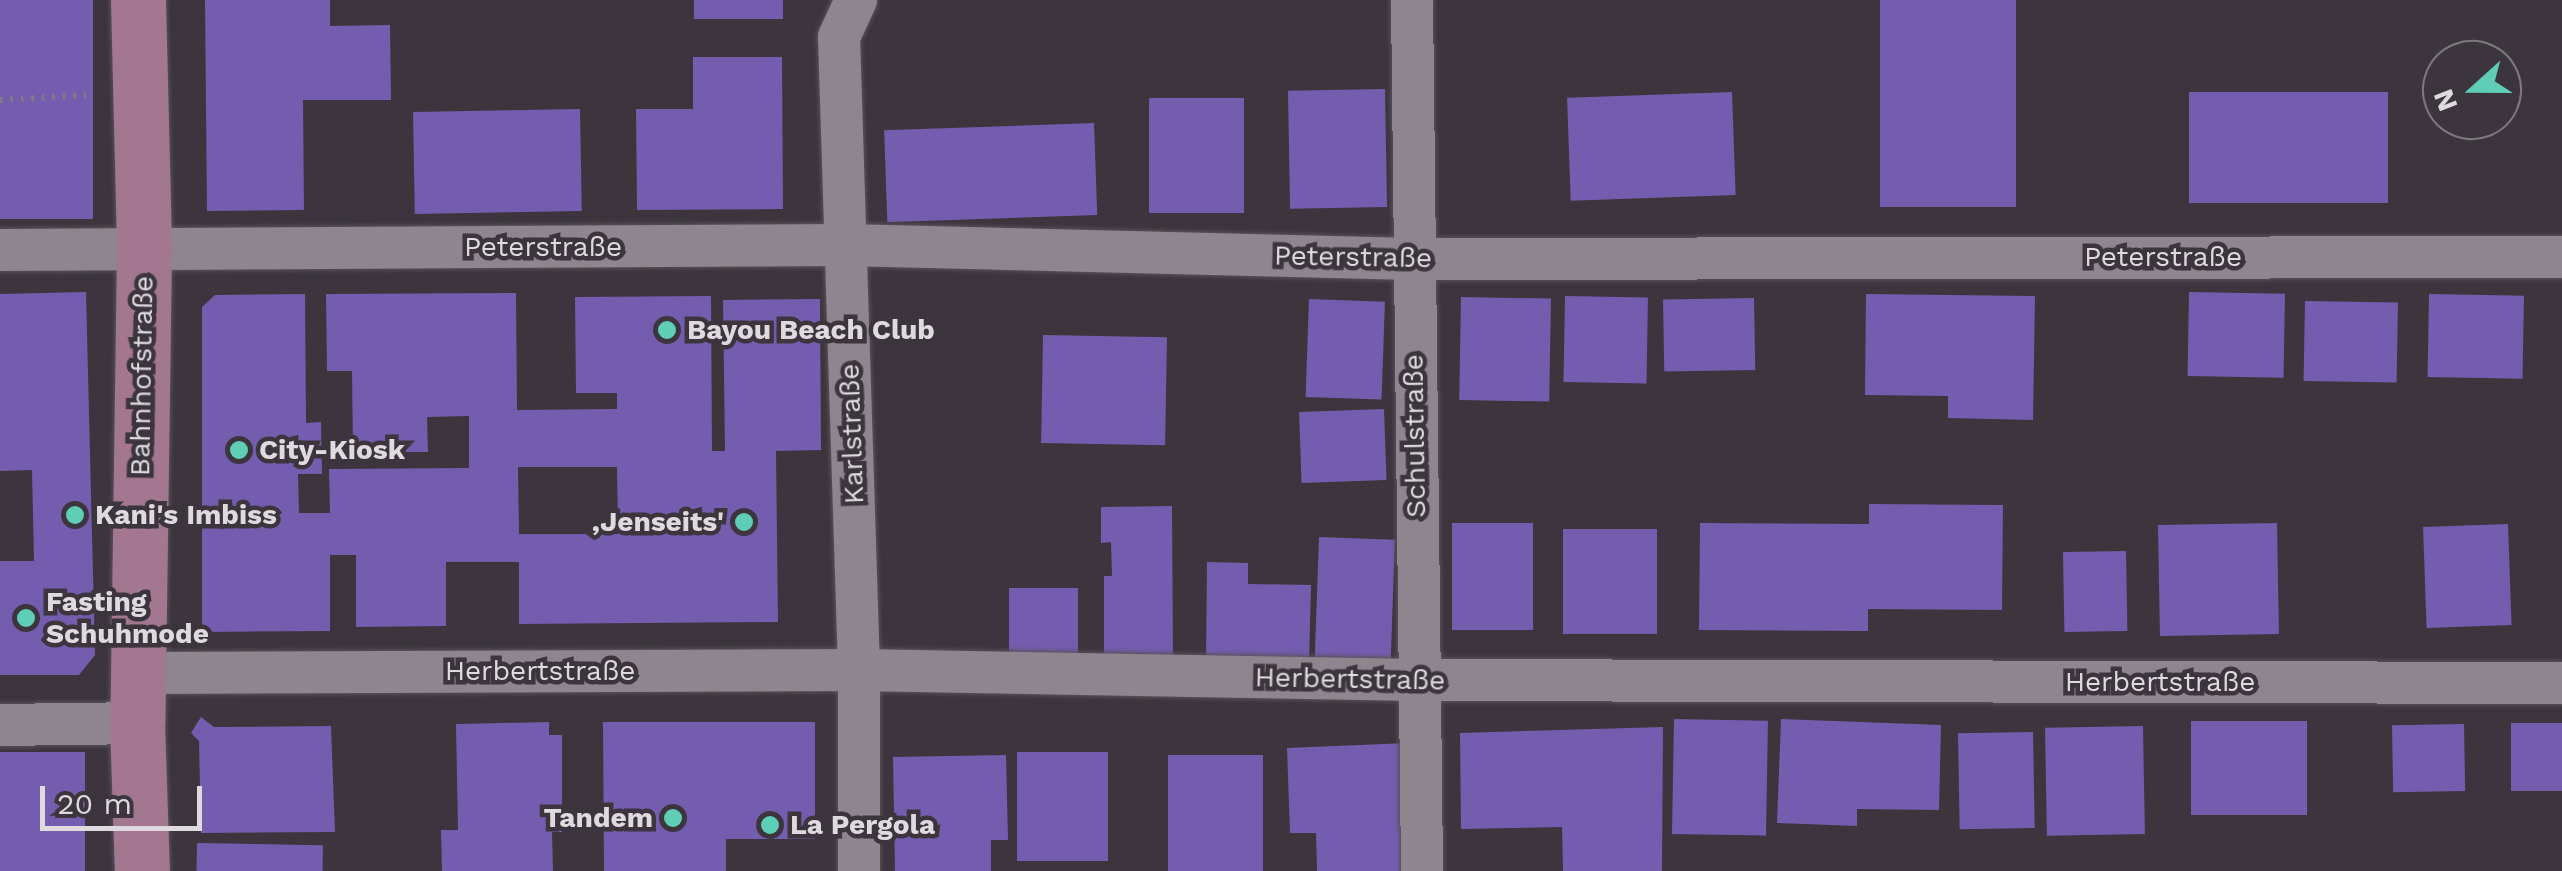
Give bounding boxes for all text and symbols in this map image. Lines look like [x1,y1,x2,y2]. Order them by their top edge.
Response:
north arrow [2422,40,2522,140]
text: N [2426,85,2465,116]
street label: Peterstraße [464,230,622,264]
street label: Peterstraße [1274,239,1432,275]
street label: Peterstraße [2084,240,2242,274]
street label: Bahnhofstraße [123,275,161,477]
place label: Bayou Beach Club [687,313,935,347]
marker: Bayou Beach Club [656,319,678,341]
street label: Schulstraße [1397,354,1433,518]
street label: Karlstraße [833,363,871,505]
place label: City-Kiosk [259,433,405,467]
marker: City-Kiosk [228,439,250,461]
place label: Kani's Imbiss [95,498,277,532]
marker: Kani's Imbiss [64,504,86,526]
place label: ,Jenseits' [592,505,724,539]
marker: ,Jenseits' [733,511,755,533]
place label: Fasting Schuhmode [46,585,209,651]
marker: Fasting Schuhmode [15,607,37,629]
street label: Herbertstraße [445,654,635,688]
street label: Herbertstraße [1254,661,1446,697]
street label: Herbertstraße [2065,665,2255,699]
scale bar [45,766,208,828]
text: 20 m [57,786,132,821]
place label: Tandem [544,801,653,835]
marker: Tandem [662,807,684,829]
place label: La Pergola [790,808,935,842]
marker: La Pergola [759,814,781,836]

